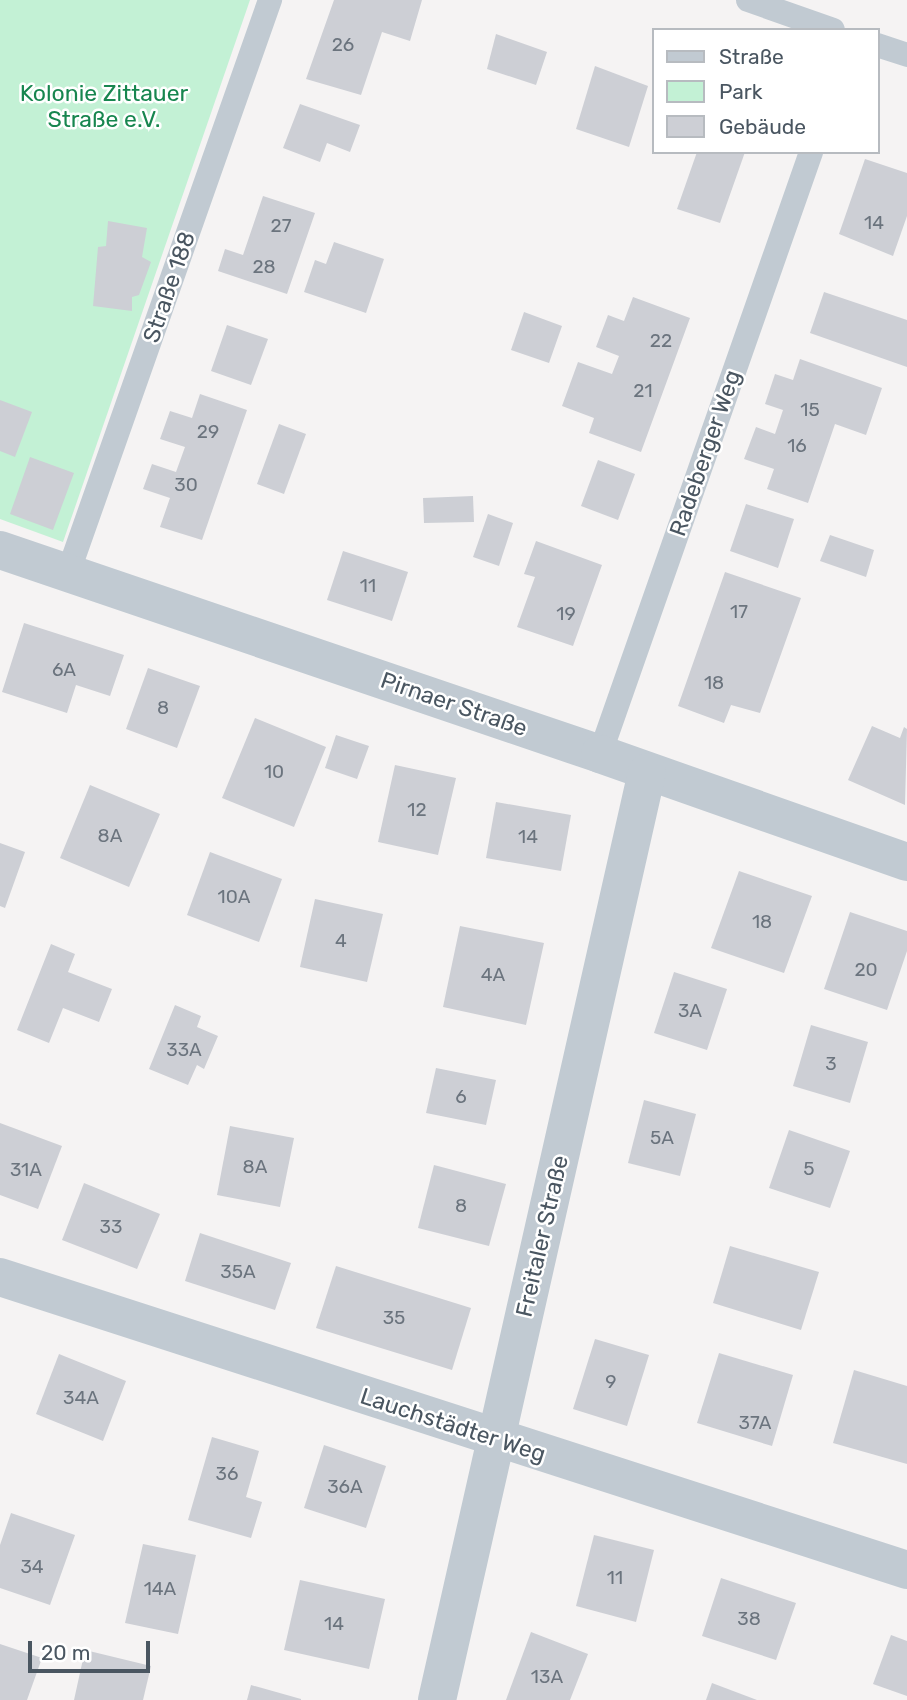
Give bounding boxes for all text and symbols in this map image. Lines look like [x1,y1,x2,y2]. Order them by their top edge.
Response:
legend [652,28,879,154]
house number: 26 [332,34,354,56]
text: Straße [719,44,784,69]
park label: Kolonie Zittauer Straße e.V. [20,79,188,133]
text: Park [719,79,763,104]
text: Gebäude [719,114,806,139]
house number: 14 [864,212,884,234]
house number: 27 [271,215,291,237]
street label: Straße 188 [137,228,201,346]
house number: 28 [252,256,276,278]
house number: 22 [650,330,672,352]
street label: Radeberger Weg [663,366,747,540]
house number: 21 [633,380,653,402]
house number: 15 [800,399,820,421]
house number: 29 [197,421,219,443]
house number: 16 [787,435,807,457]
house number: 30 [174,474,198,496]
house number: 11 [360,575,376,597]
house number: 17 [730,601,748,623]
house number: 19 [556,603,576,625]
house number: 6A [52,659,76,681]
street label: Pirnaer Straße [377,666,531,742]
house number: 18 [704,672,724,694]
house number: 8 [157,697,169,719]
house number: 10 [264,761,284,783]
house number: 12 [407,799,427,821]
house number: 8A [98,825,122,847]
house number: 14 [518,826,538,848]
house number: 10A [218,886,250,908]
house number: 18 [752,911,772,933]
house number: 4 [335,930,347,952]
house number: 20 [854,959,878,981]
house number: 4A [481,964,505,986]
house number: 3A [678,1000,702,1022]
house number: 33A [166,1039,202,1061]
house number: 3 [825,1053,837,1075]
house number: 6 [455,1086,467,1108]
house number: 5A [650,1127,674,1149]
street label: Freitaler Straße [510,1152,574,1320]
house number: 8A [243,1156,267,1178]
house number: 5 [803,1158,815,1180]
house number: 31A [10,1159,42,1181]
house number: 8 [455,1195,467,1217]
house number: 33 [100,1216,122,1238]
house number: 35A [220,1261,256,1283]
house number: 35 [383,1307,405,1329]
house number: 9 [605,1371,617,1393]
street label: Lauchstädter Weg [356,1382,550,1468]
house number: 34A [63,1387,99,1409]
house number: 37A [739,1412,771,1434]
house number: 36 [216,1463,238,1485]
house number: 36A [327,1476,363,1498]
house number: 34 [20,1556,44,1578]
house number: 11 [607,1567,623,1589]
house number: 14A [144,1578,176,1600]
house number: 38 [737,1608,761,1630]
house number: 14 [324,1613,344,1635]
scale bar [32,1626,154,1670]
text: 20 m [41,1640,90,1665]
house number: 13A [531,1666,563,1688]

